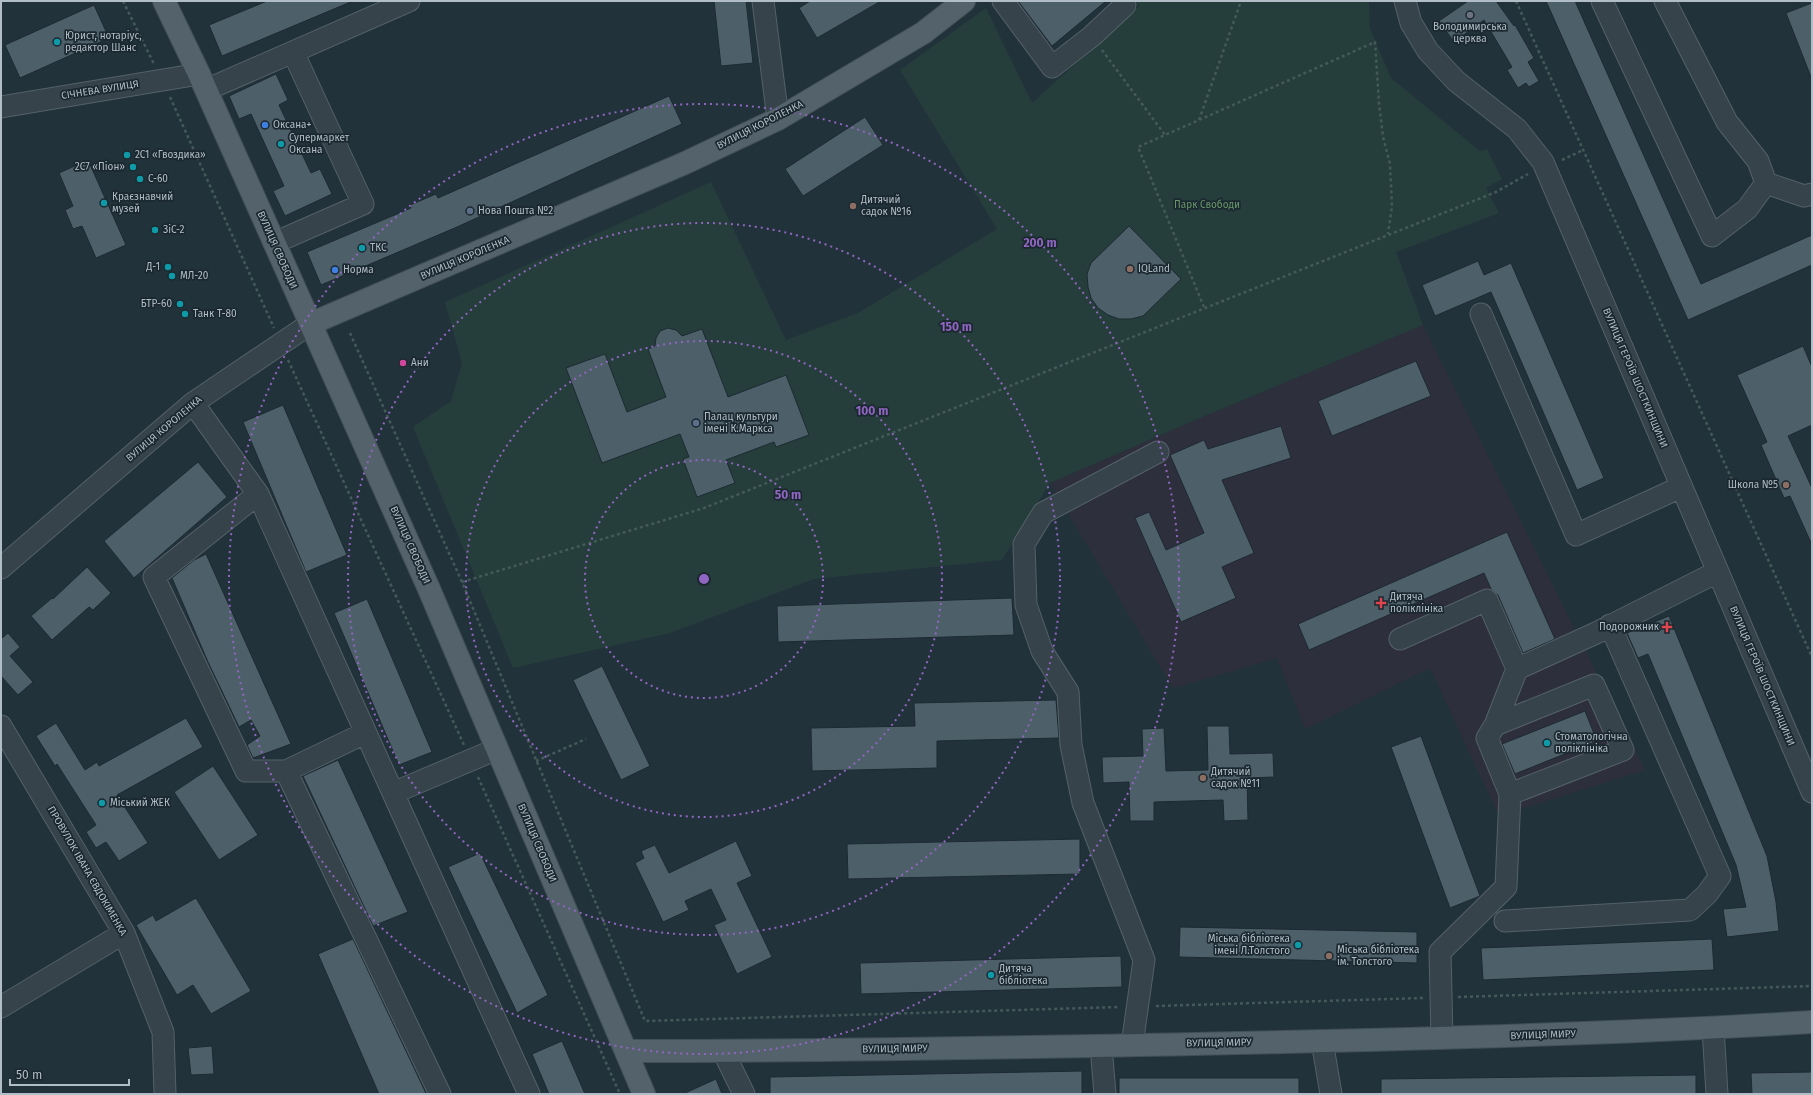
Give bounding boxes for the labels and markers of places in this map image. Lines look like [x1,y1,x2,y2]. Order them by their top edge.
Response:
marker: Володимирська церква [1465,10,1475,20]
place label: Володимирська церква [1433,21,1507,45]
place label: Юрист, нотаріус, редактор Шанс [65,29,142,54]
marker: Юрист, нотаріус, редактор Шанс [52,37,62,47]
place label: Оксана+ [273,119,311,131]
marker: Оксана+ [260,120,270,130]
place label: Супермаркет Оксана [289,132,350,156]
marker: Супермаркет Оксана [276,139,286,149]
place label: 2С1 «Гвоздика» [135,149,206,161]
marker: 2С1 «Гвоздика» [122,150,132,160]
place label: 2С7 «Піон» [75,160,125,173]
marker: 2С7 «Піон» [128,162,138,172]
place label: С-60 [148,173,168,185]
marker: С-60 [135,174,145,184]
place label: Краєзнавчий музей [112,191,173,215]
place label: Дитячий садок №16 [860,194,911,218]
marker: Краєзнавчий музей [99,198,109,208]
marker: Дитячий садок №16 [848,201,858,211]
place label: Нова Пошта №2 [478,205,553,217]
marker: Нова Пошта №2 [465,206,475,216]
place label: ЗіС-2 [163,223,184,236]
marker: ЗіС-2 [150,225,160,235]
place label: ТКС [370,242,387,254]
marker: ТКС [357,243,367,253]
place label: Д-1 [145,261,160,273]
marker: Д-1 [163,262,173,272]
place label: IQLand [1138,263,1170,275]
place label: Норма [343,264,374,276]
marker: IQLand [1125,264,1135,274]
marker: Норма [330,265,340,275]
place label: МЛ-20 [180,270,209,282]
marker: МЛ-20 [167,271,177,281]
place label: БТР-60 [141,298,172,310]
marker: БТР-60 [175,299,185,309]
place label: Танк Т-80 [193,308,237,320]
marker: Танк Т-80 [180,309,190,319]
place label: Ани [411,357,429,369]
marker: Ани [398,358,408,368]
place label: Палац культури імені К.Маркса [704,411,778,435]
marker: Палац культури імені К.Маркса [691,418,701,428]
place label: Школа №5 [1728,479,1778,491]
marker: Школа №5 [1781,480,1791,490]
centre of rings [697,572,711,586]
place label: Дитяча поліклініка [1389,591,1443,615]
marker: Дитяча поліклініка [1375,597,1387,609]
place label: Подорожник [1599,621,1660,633]
marker: Подорожник [1662,622,1672,632]
place label: Стоматологічна поліклініка [1555,730,1628,755]
marker: Стоматологічна поліклініка [1542,738,1552,748]
place label: Дитячий садок №11 [1210,766,1260,790]
marker: Дитячий садок №11 [1198,773,1208,783]
place label: Міський ЖЕК [110,796,170,809]
marker: Міський ЖЕК [97,798,107,808]
place label: Міська бібліотека імені Л.Толстого [1208,932,1290,957]
marker: Міська бібліотека імені Л.Толстого [1293,940,1303,950]
place label: Міська бібліотека ім. Толстого [1337,943,1419,968]
marker: Міська бібліотека ім. Толстого [1324,951,1334,961]
place label: Дитяча бібліотека [998,963,1048,987]
marker: Дитяча бібліотека [986,970,996,980]

